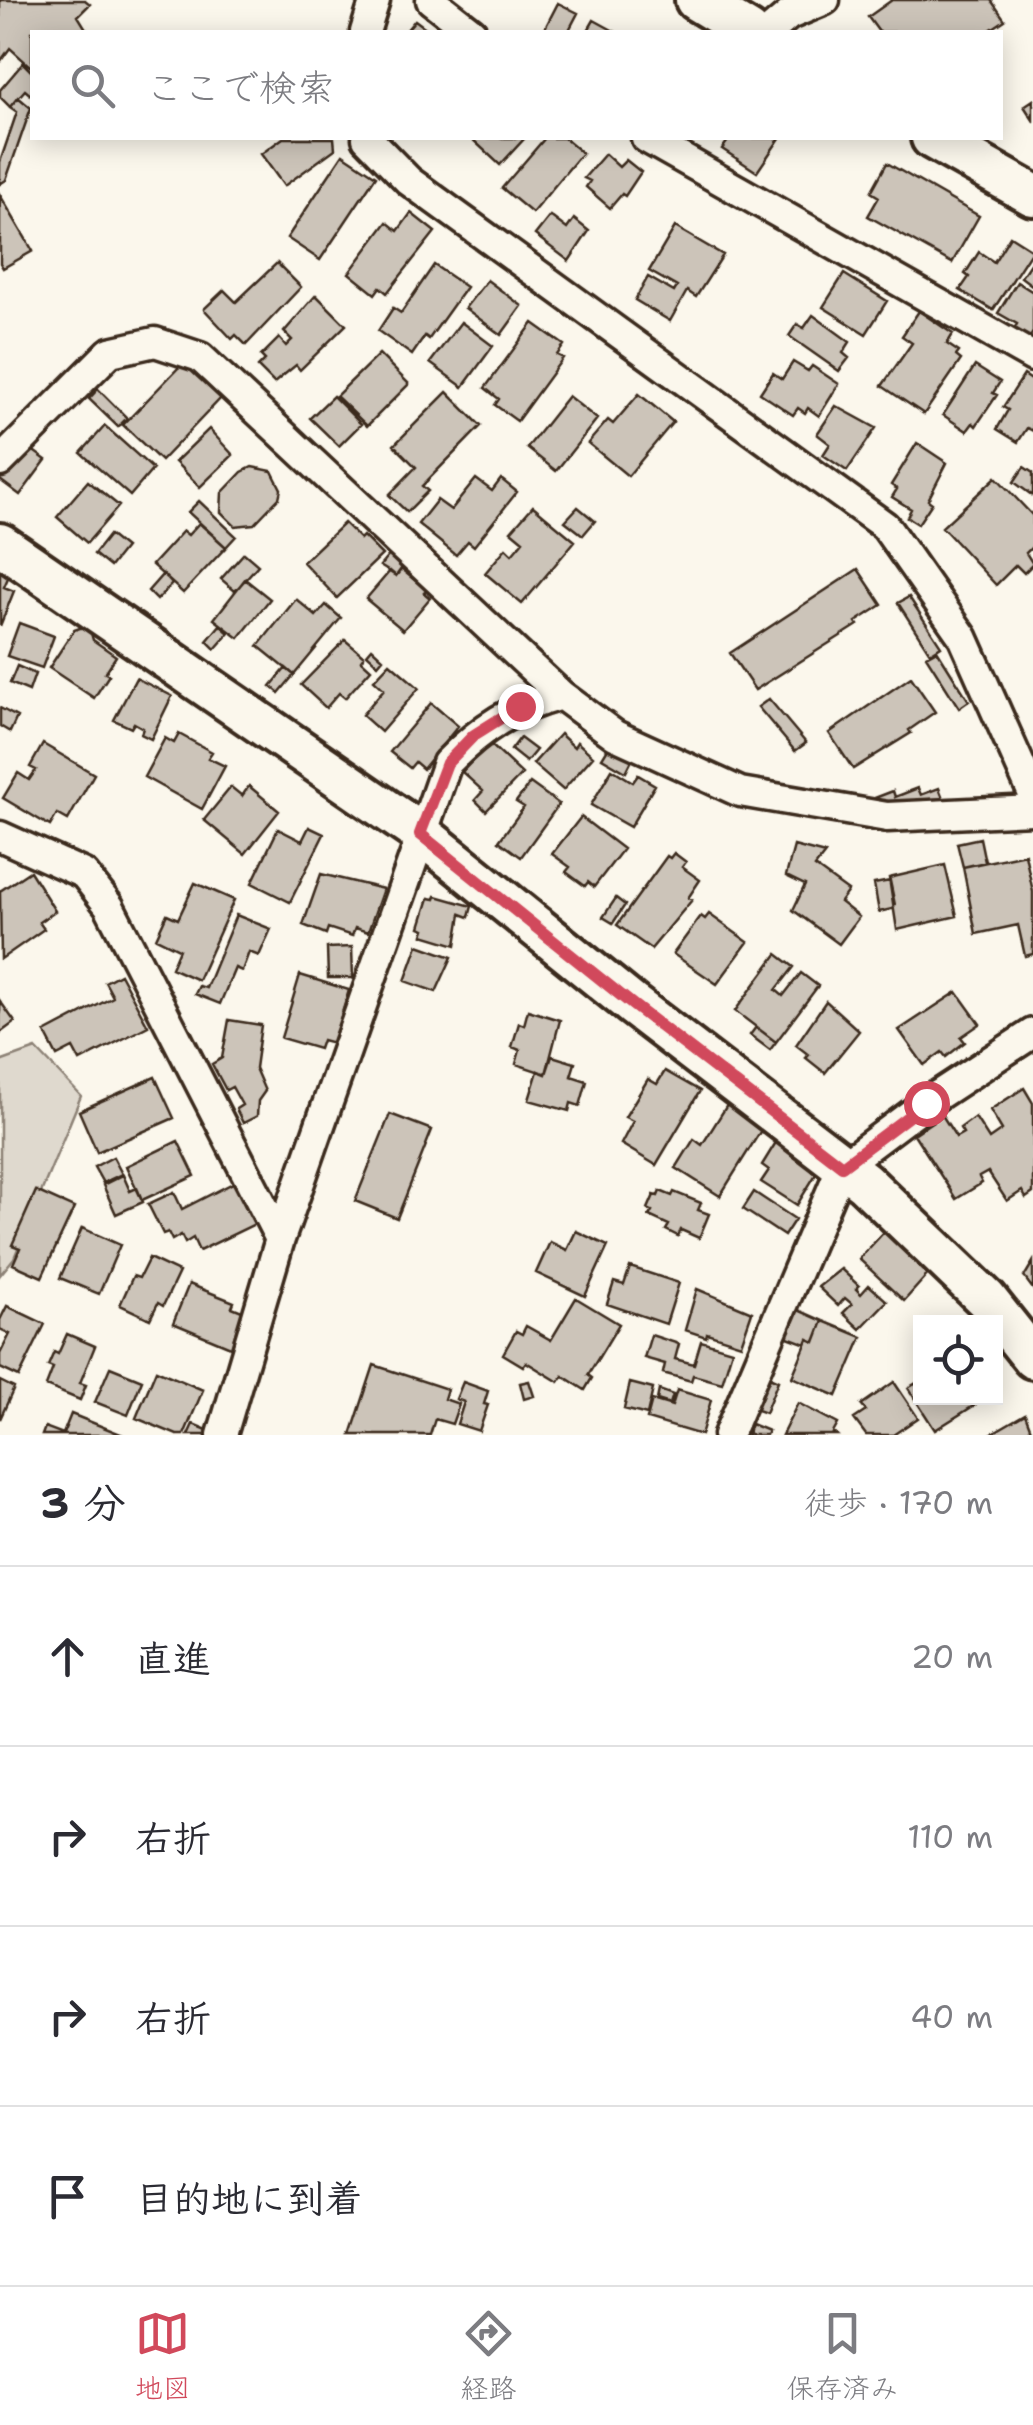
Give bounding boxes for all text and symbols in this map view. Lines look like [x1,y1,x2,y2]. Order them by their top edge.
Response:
search box [30,30,1003,140]
icon: search [65,58,120,113]
text: ここで検索 [145,62,335,113]
route end [498,684,544,730]
route start [904,1081,950,1127]
map controls [913,1315,1003,1405]
button: locate [913,1315,1003,1405]
text: 3 分 [40,1475,126,1531]
text: 徒歩 · 170 m [804,1481,993,1524]
icon: ahead [40,1629,95,1684]
text: 直進 [135,1633,211,1684]
text: 20 m [911,1635,993,1678]
icon: right [40,1809,95,1864]
text: 右折 [135,1813,211,1864]
text: 110 m [907,1815,993,1858]
icon: right [40,1989,95,2044]
text: 右折 [135,1993,211,2044]
text: 40 m [910,1995,993,2038]
icon: arrive [40,2169,95,2224]
text: 目的地に到着 [135,2173,363,2224]
tab: 地図 [135,2306,191,2407]
tab: 経路 [460,2306,516,2407]
tab: 保存済み [786,2306,898,2407]

